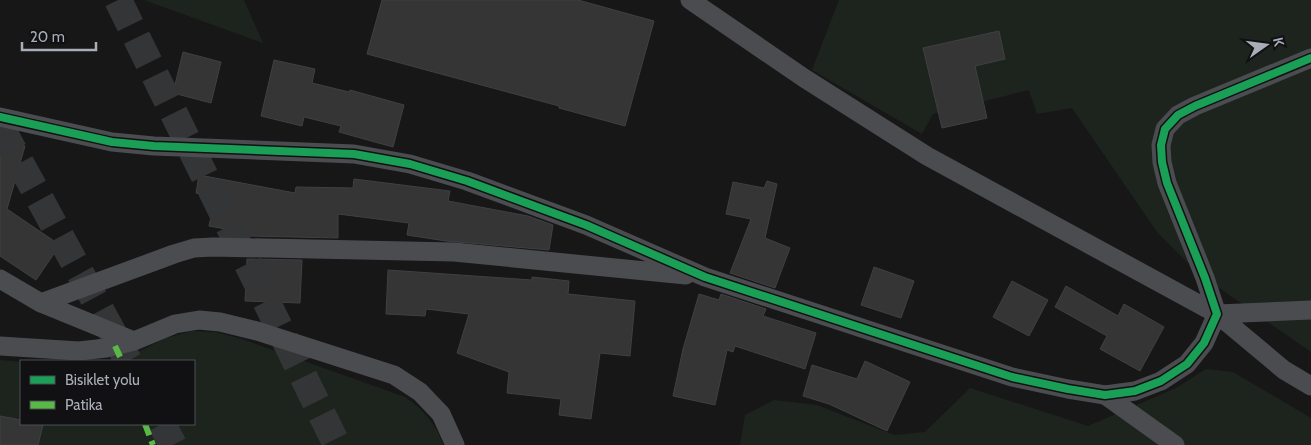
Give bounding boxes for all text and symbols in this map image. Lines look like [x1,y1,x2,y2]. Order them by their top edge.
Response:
scale bar [22,20,96,52]
north arrow [1241,20,1291,70]
text: 20 m [30,28,65,46]
text: K [1269,35,1288,49]
legend [20,360,195,425]
text: Bisiklet yolu [65,371,140,389]
text: Patika [65,396,103,414]

